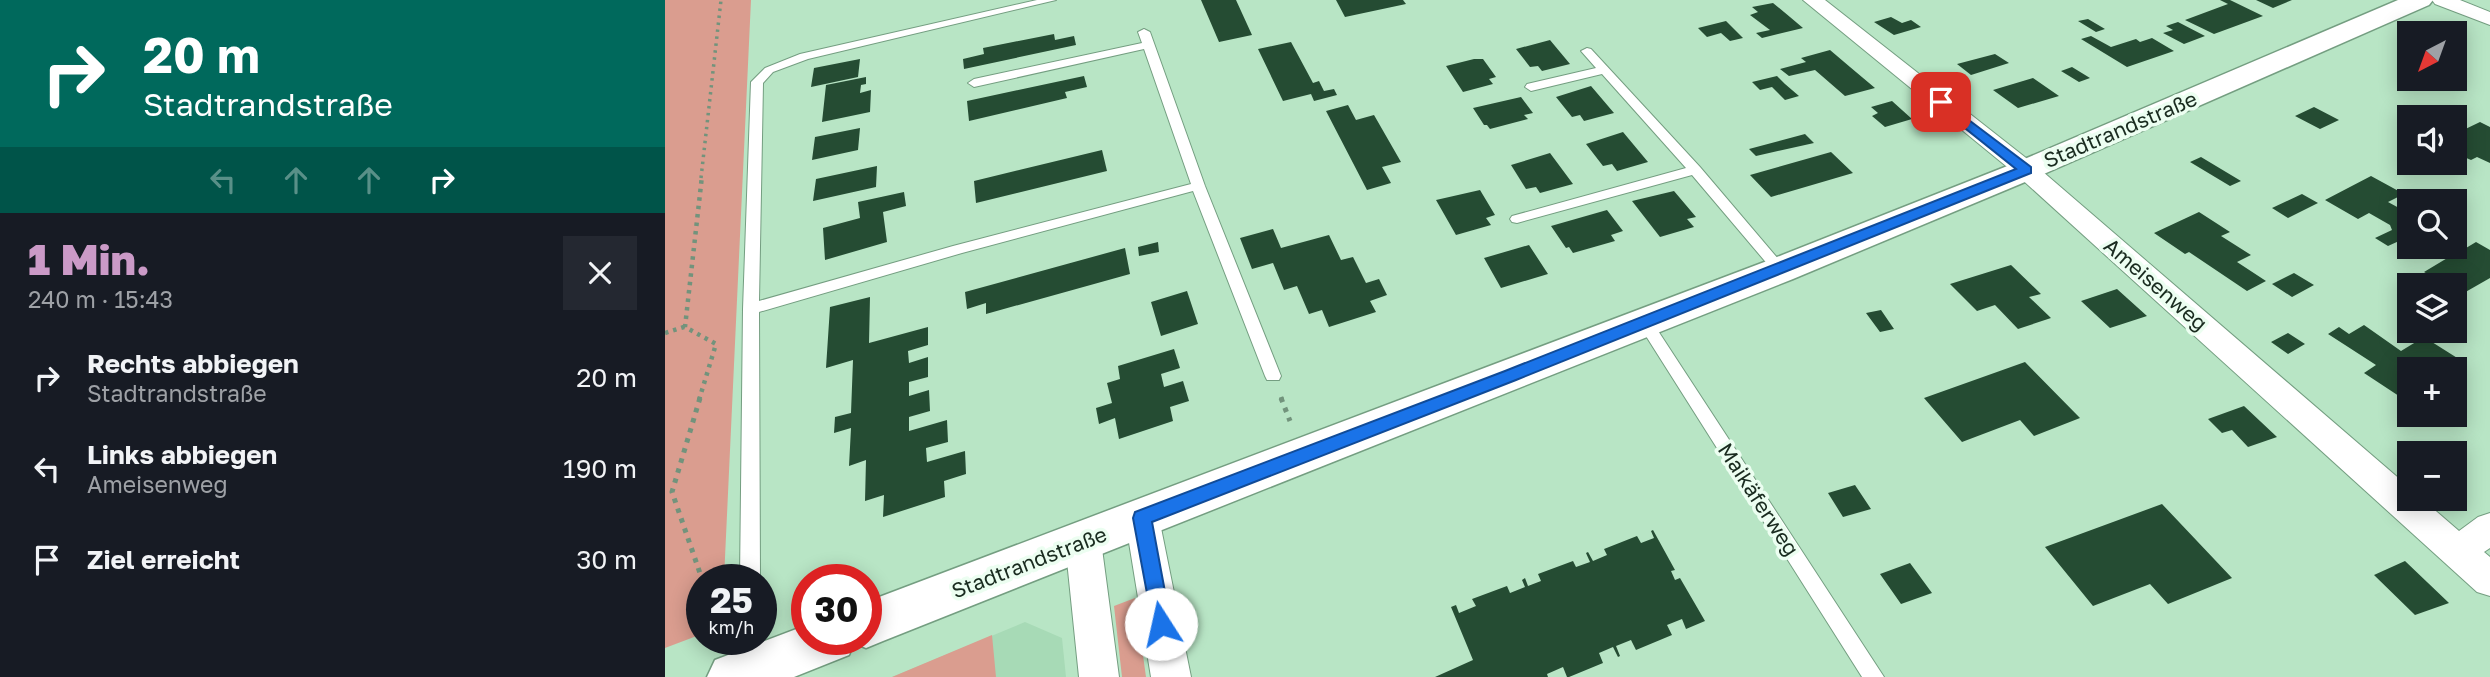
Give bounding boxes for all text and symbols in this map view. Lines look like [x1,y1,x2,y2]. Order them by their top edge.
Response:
north arrow [2397,21,2467,91]
map controls [2397,21,2467,511]
text: 20 m [143,25,260,84]
icon: right [28,28,119,119]
pin [1911,72,1971,132]
icon: arrive [1922,83,1960,121]
text: Stadtrandstraße [143,85,393,123]
street label: Stadtrandstraße [2039,85,2201,173]
button: sound [2397,105,2467,175]
icon: left [204,161,242,199]
icon: ahead [277,161,315,199]
icon: ahead [350,161,388,199]
icon: right [423,161,461,199]
button: search [2397,189,2467,259]
street label: Ameisenweg [2099,232,2213,336]
text: 1 Min. [28,234,150,284]
button: close [563,236,637,310]
button: layers [2397,273,2467,343]
text: 240 m · 15:43 [28,285,173,313]
text: Rechts abbiegen [87,348,299,379]
button: + [2397,357,2467,427]
icon: right [28,359,66,397]
text: 20 m [576,362,637,393]
text: Stadtrandstraße [87,379,267,407]
street label: Maikäferweg [1713,438,1805,560]
text: Links abbiegen [87,439,277,470]
button: − [2397,441,2467,511]
icon: left [28,450,66,488]
text: 190 m [563,453,637,484]
text: Ameisenweg [87,470,228,498]
street label: Stadtrandstraße [948,520,1110,604]
icon: arrive [28,541,66,579]
text: Ziel erreicht [87,544,240,575]
text: 30 m [576,544,637,575]
speed limit sign: 30 [791,564,882,655]
text: 25 [710,579,753,621]
position arrow [1124,587,1198,661]
text: km/h [709,616,754,638]

